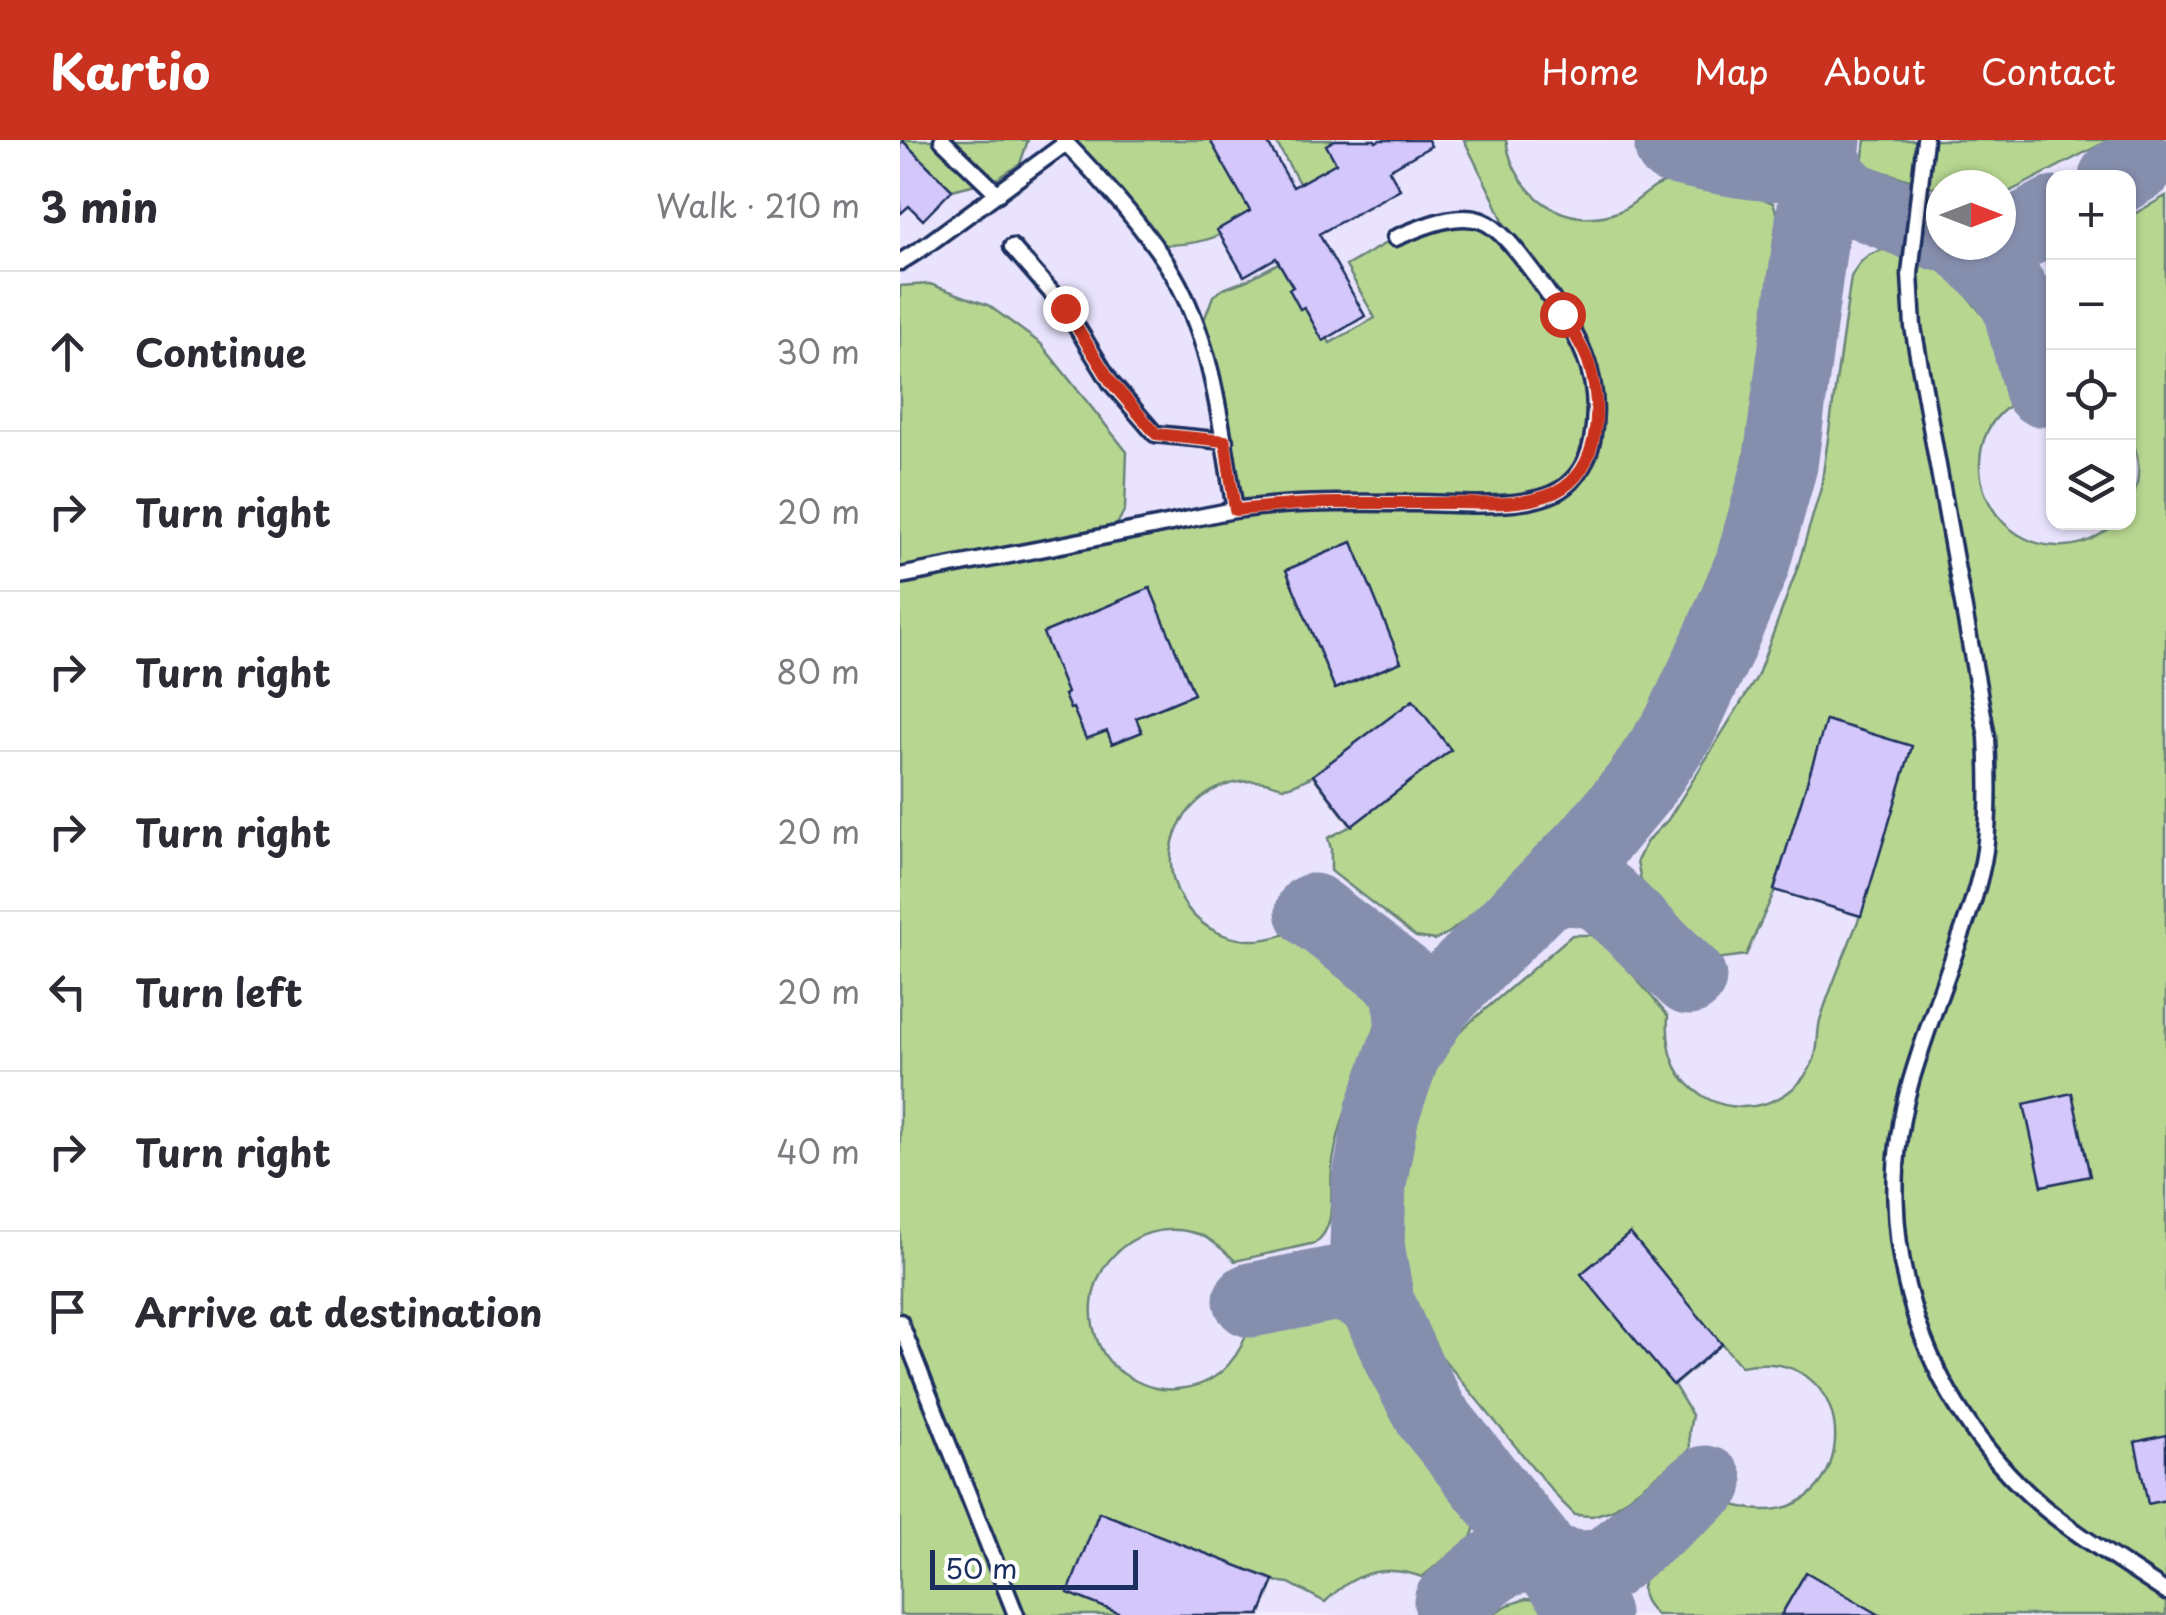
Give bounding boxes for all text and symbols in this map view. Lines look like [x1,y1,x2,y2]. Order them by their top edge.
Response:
text: Kartio [50,34,210,106]
text: Home [1542,44,1639,97]
text: Map [1694,44,1769,97]
text: About [1824,44,1926,97]
text: Contact [1981,44,2116,97]
north arrow [1926,170,2016,260]
map controls [2046,170,2136,530]
button: + [2046,170,2136,260]
text: 3 min [40,174,158,237]
text: Walk · 210 m [656,181,860,229]
button: − [2046,260,2136,350]
route end [1043,286,1089,332]
route start [1540,292,1586,338]
text: Continue [135,323,306,380]
icon: ahead [40,324,95,379]
text: 30 m [776,327,860,375]
button: locate [2046,350,2136,440]
button: layers [2046,440,2136,530]
text: Turn right [135,483,331,540]
icon: right [40,484,95,539]
text: 20 m [778,487,860,535]
text: Turn right [135,643,331,700]
icon: right [40,644,95,699]
text: 80 m [776,647,860,695]
text: Turn right [135,803,331,860]
icon: right [40,804,95,859]
text: 20 m [778,807,860,855]
text: Turn left [135,963,303,1020]
icon: left [40,964,95,1019]
text: 20 m [778,967,860,1015]
text: Turn right [135,1123,331,1180]
icon: right [40,1124,95,1179]
text: 40 m [776,1127,860,1175]
text: Arrive at destination [135,1283,543,1340]
icon: arrive [40,1284,95,1339]
scale bar [930,1545,1138,1590]
text: 50 m [945,1546,1018,1589]

